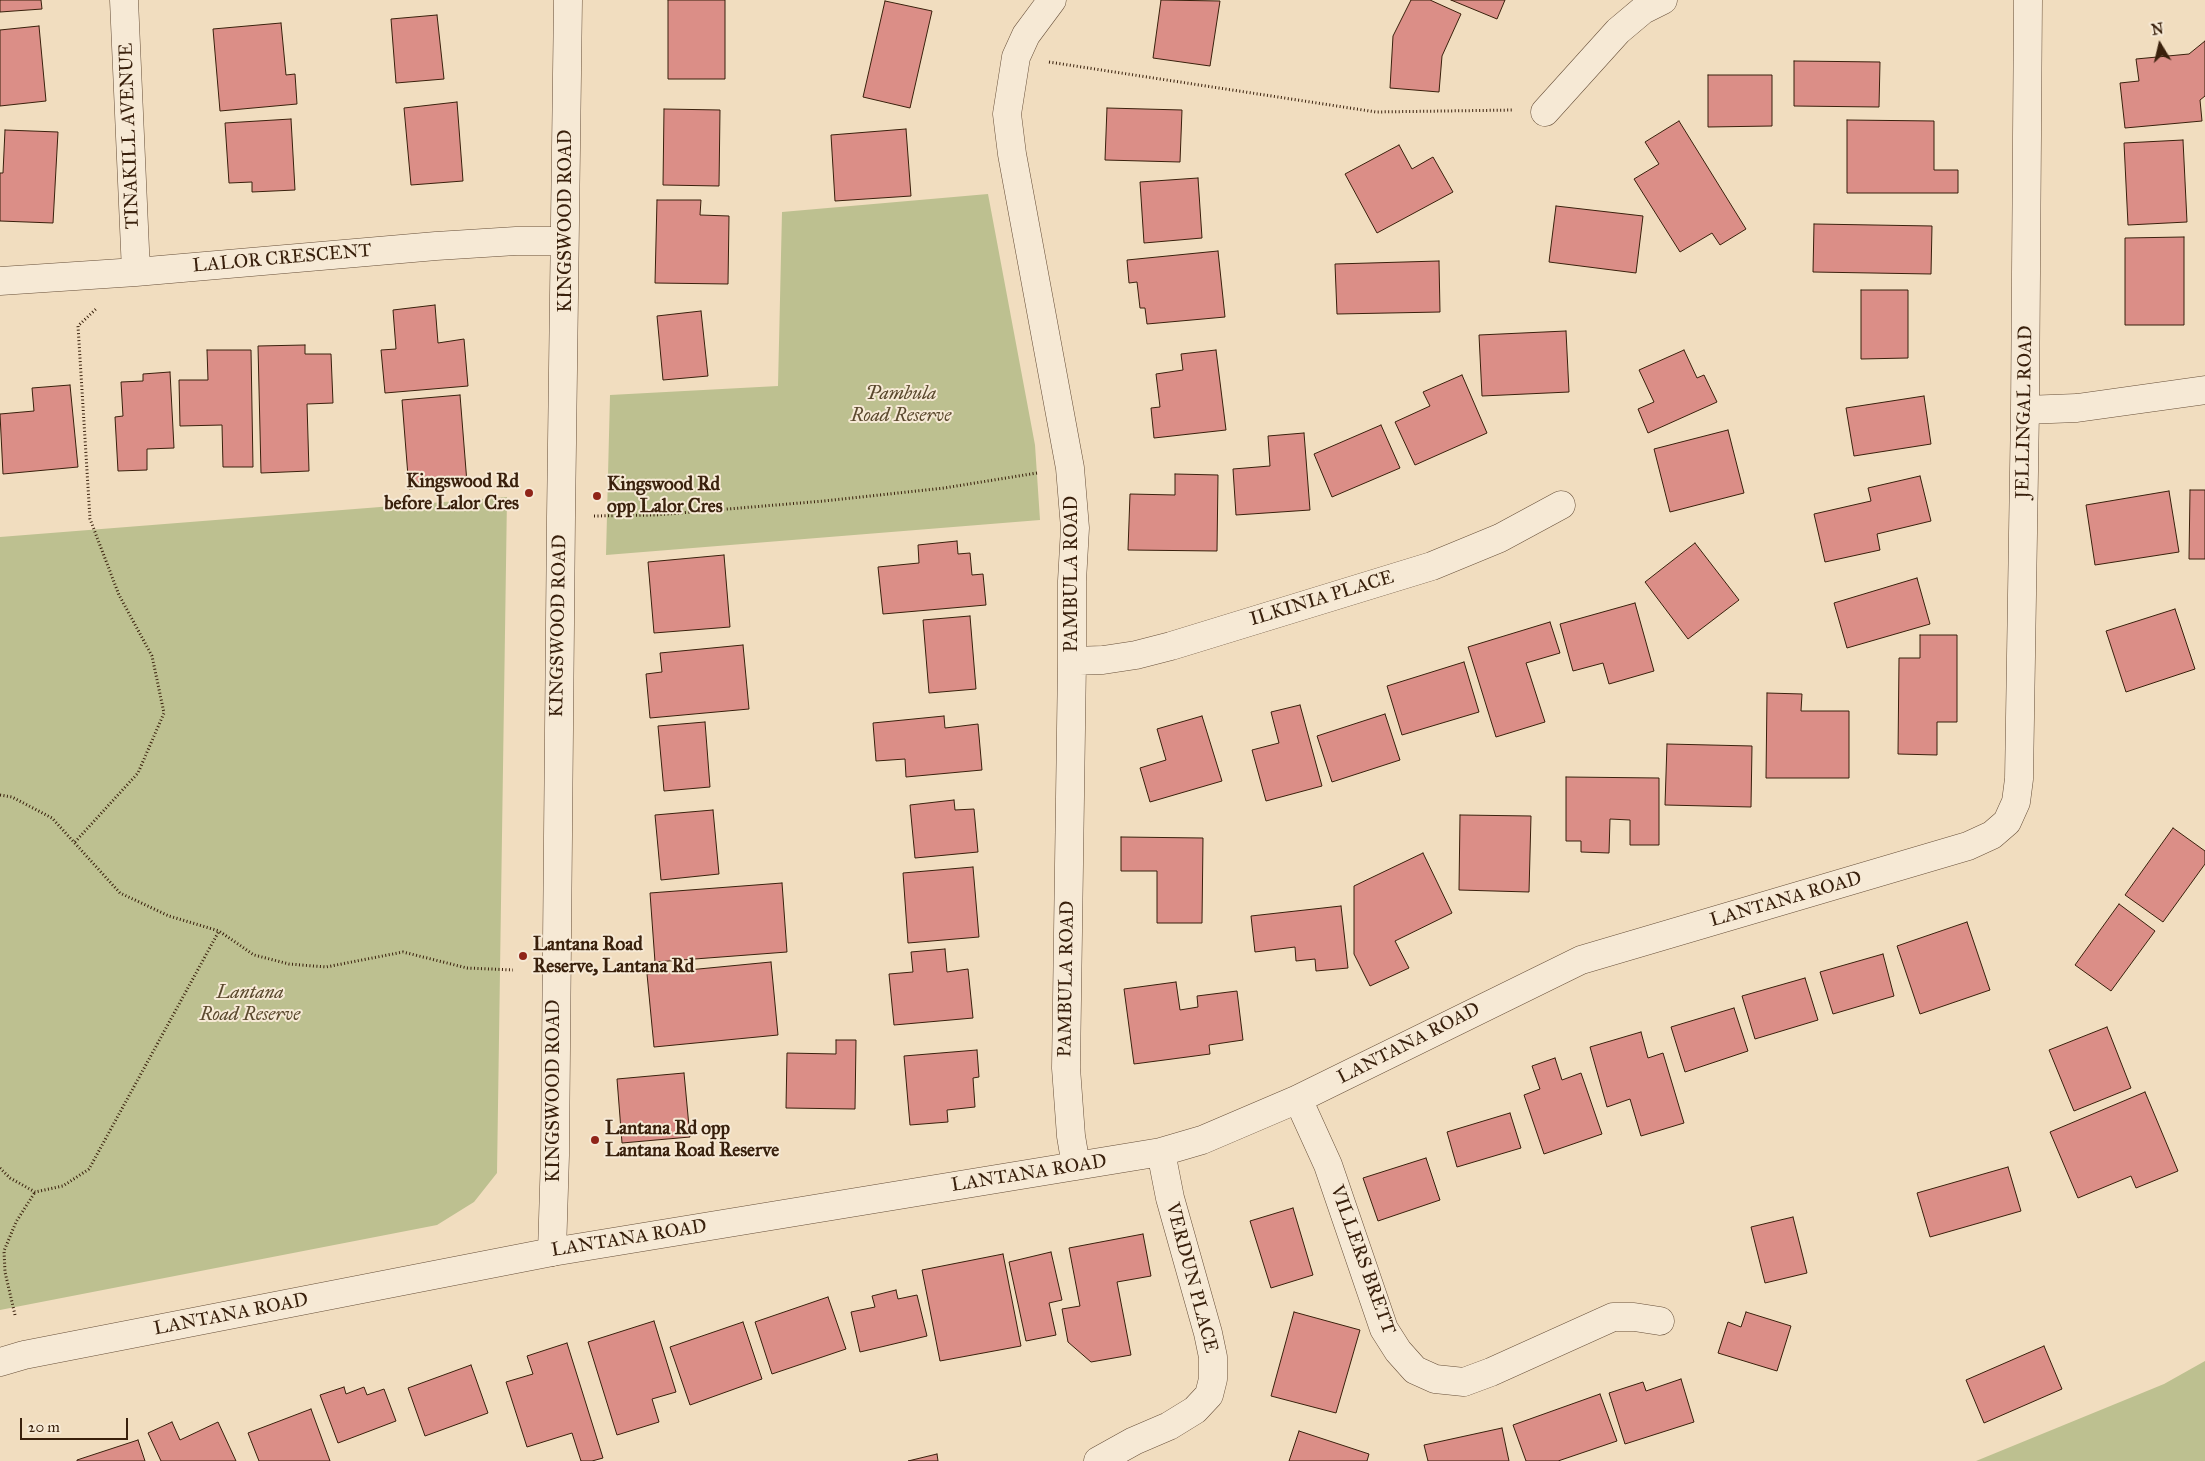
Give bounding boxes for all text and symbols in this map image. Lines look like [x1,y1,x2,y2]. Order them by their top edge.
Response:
north arrow [2135,20,2185,70]
text: N [2150,20,2165,39]
street label: TINAKILL AVENUE [115,42,145,230]
street label: KINGSWOOD ROAD [555,129,577,313]
street label: LALOR CRESCENT [191,240,373,278]
street label: JELLINGAL ROAD [2012,325,2038,499]
park label: Pambula Road Reserve [851,383,951,427]
place label: Kingswood Rd before Lalor Cres [384,471,519,515]
place label: Kingswood Rd opp Lalor Cres [607,474,723,518]
marker: Kingswood Rd before Lalor Cres [523,487,535,499]
marker: Kingswood Rd opp Lalor Cres [591,490,603,502]
street label: PAMBULA ROAD [1061,496,1083,652]
street label: KINGSWOOD ROAD [546,534,572,718]
street label: ILKINIA PLACE [1247,566,1397,632]
street label: LANTANA ROAD [1707,867,1865,933]
street label: PAMBULA ROAD [1054,901,1080,1057]
place label: Lantana Road Reserve, Lantana Rd [533,934,694,978]
marker: Lantana Road Reserve, Lantana Rd [517,950,529,962]
park label: Lantana Road Reserve [200,982,300,1026]
street label: LANTANA ROAD [1334,998,1484,1090]
street label: KINGSWOOD ROAD [543,999,565,1183]
place label: Lantana Rd opp Lantana Road Reserve [605,1118,779,1162]
marker: Lantana Rd opp Lantana Road Reserve [589,1134,601,1146]
street label: LANTANA ROAD [950,1150,1108,1198]
street label: VILLERS BRETT [1324,1182,1400,1338]
street label: VERDUN PLACE [1160,1200,1222,1356]
street label: LANTANA ROAD [550,1215,708,1263]
street label: LANTANA ROAD [152,1289,310,1341]
scale bar [22,1408,130,1440]
text: 20 m [28,1418,60,1436]

